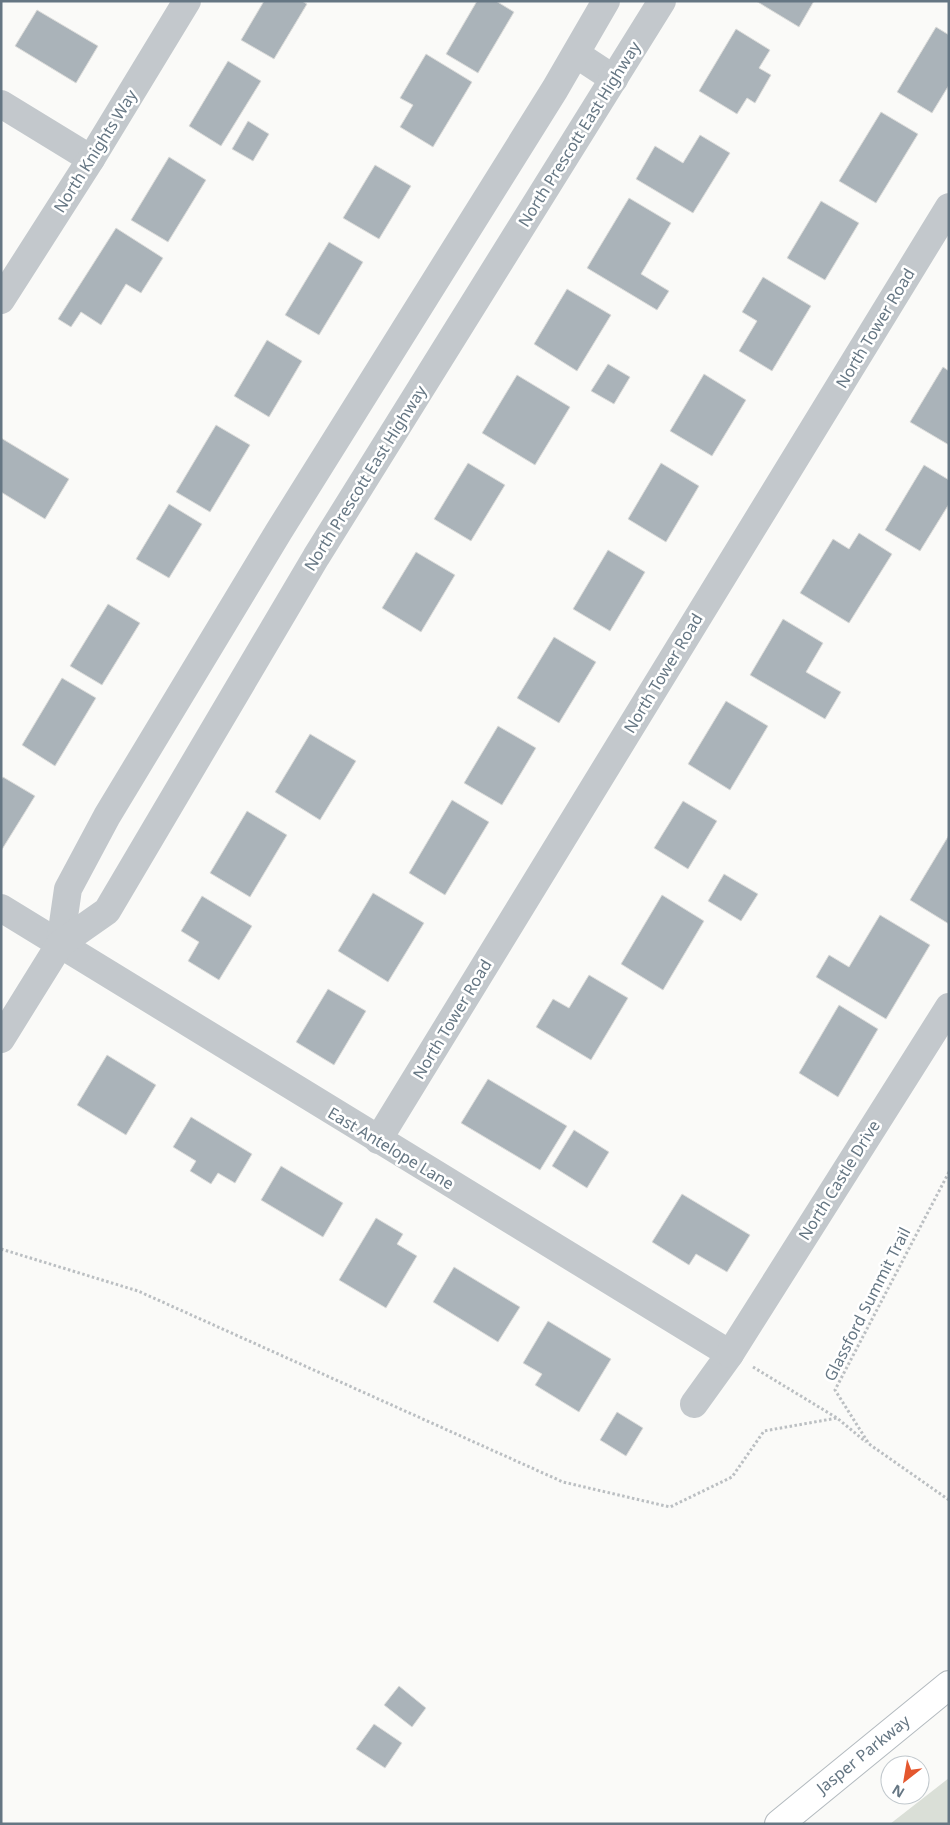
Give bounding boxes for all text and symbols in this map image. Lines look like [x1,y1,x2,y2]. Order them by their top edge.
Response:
street label: North Prescott East Highway [513,36,646,231]
street label: North Knights Way [48,85,142,217]
street label: North Tower Road [830,264,920,392]
street label: North Prescott East Highway [299,380,432,575]
street label: North Tower Road [618,609,708,737]
street label: North Tower Road [407,955,497,1083]
street label: East Antelope Lane [324,1102,458,1194]
street label: North Castle Drive [793,1116,885,1244]
street label: Glassford Summit Trail [819,1223,915,1385]
street label: Jasper Parkway [810,1709,915,1800]
north arrow [880,1755,930,1805]
text: N [888,1780,908,1803]

